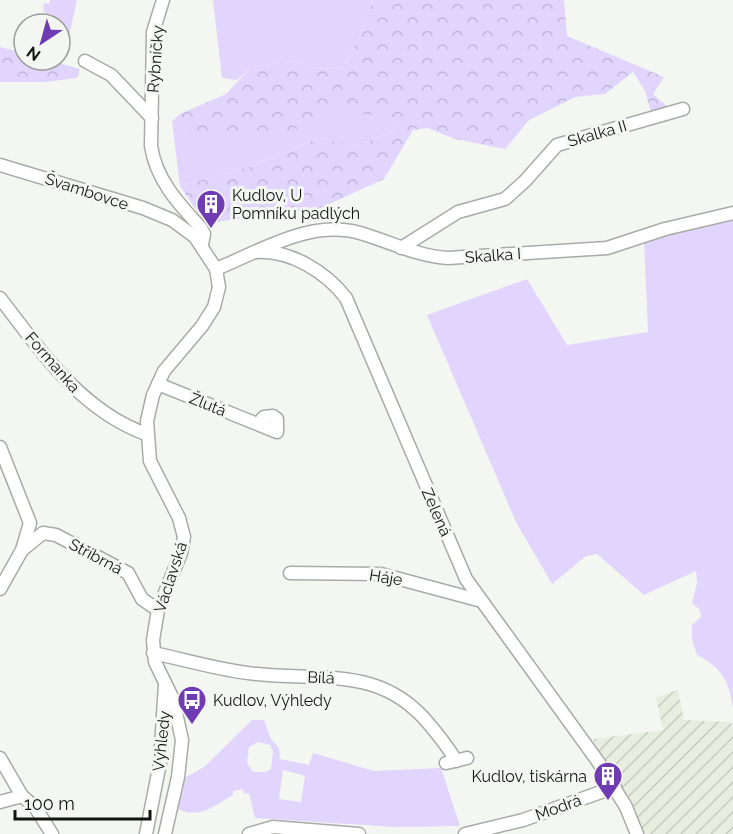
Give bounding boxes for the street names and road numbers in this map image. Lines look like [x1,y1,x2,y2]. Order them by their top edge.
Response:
street label: Rybníčky [144,24,167,93]
street label: Skalka II [565,116,629,151]
street label: Švambovce [43,168,131,214]
street label: Skalka I [464,244,522,267]
street label: Formanka [21,328,84,396]
street label: Žlutá [187,388,229,420]
street label: Zelená [417,485,456,539]
street label: Stříbrná [66,535,126,578]
street label: Václavská [150,539,191,615]
street label: Háje [368,565,404,589]
street label: Bílá [307,668,335,687]
street label: Výhledy [149,709,174,772]
street label: Modrá [533,790,584,825]

